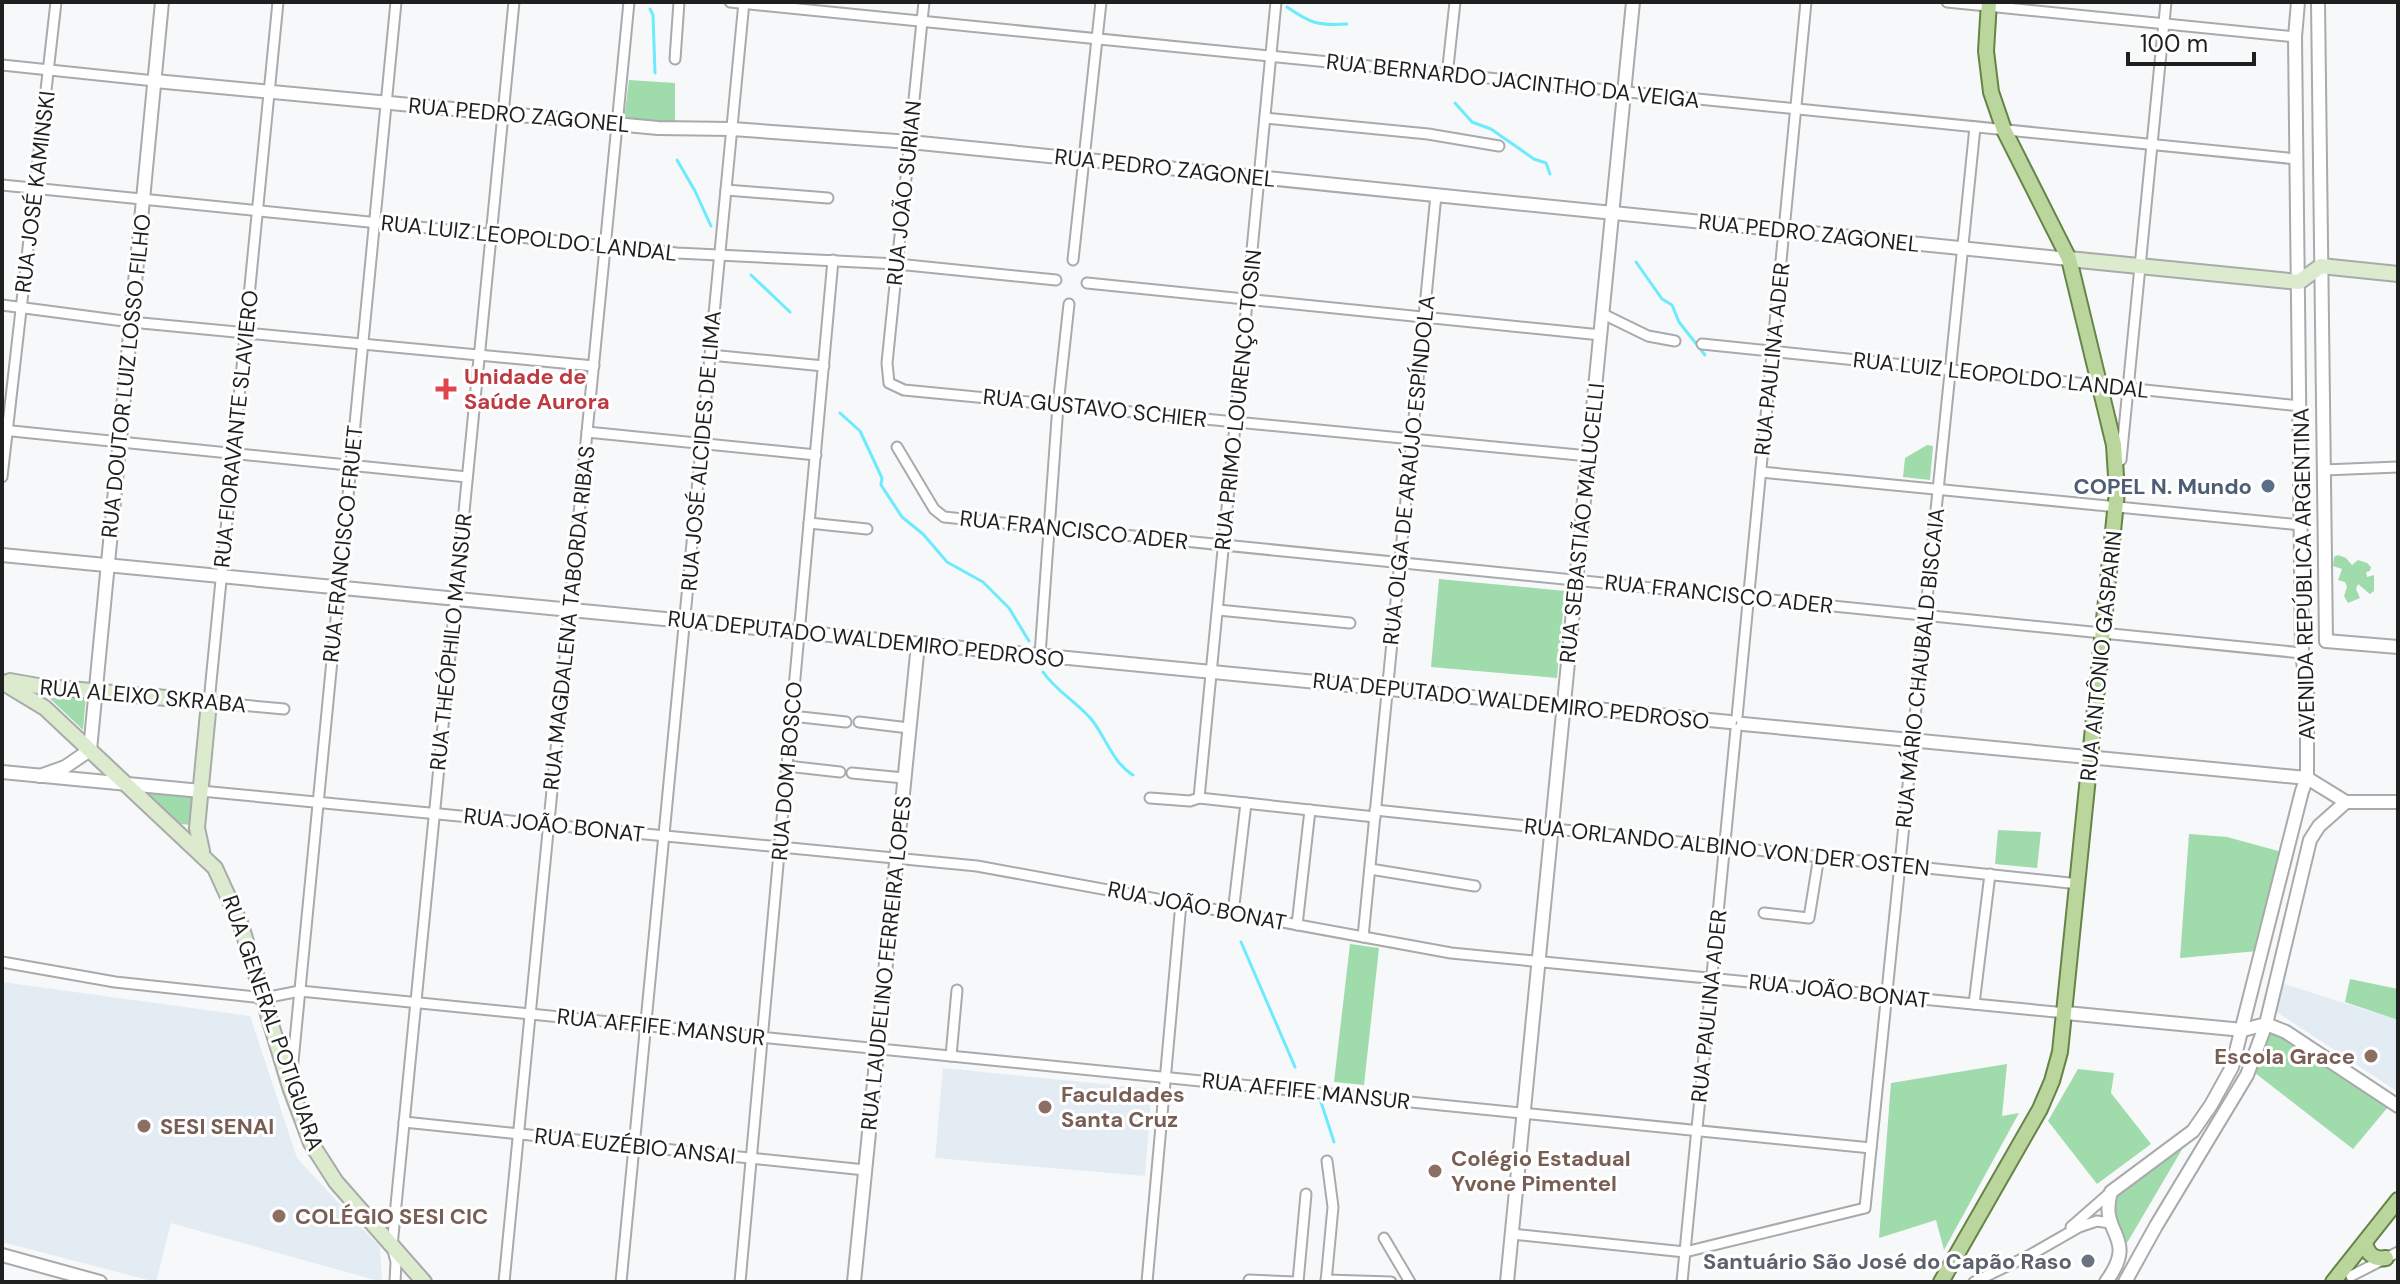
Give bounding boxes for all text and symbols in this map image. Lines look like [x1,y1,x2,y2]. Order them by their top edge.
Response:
scale bar [2128,16,2254,66]
text: 100 m [2140,28,2208,59]
street label: RUA BERNARDO JACINTHO DA VEIGA [1325,47,1701,115]
street label: RUA JOSÉ KAMINSKI [8,89,62,295]
street label: RUA PEDRO ZAGONEL [407,91,631,139]
street label: RUA JOÃO SURIAN [880,99,928,287]
street label: RUA PEDRO ZAGONEL [1053,142,1277,194]
street label: RUA PEDRO ZAGONEL [1697,207,1921,259]
street label: RUA LUIZ LEOPOLDO LANDAL [379,208,679,268]
street label: RUA DOUTOR LUIZ LOSSO FILHO [95,213,157,539]
street label: RUA PRIMO LOURENÇO TOSIN [1208,248,1268,552]
street label: RUA PAULINA ADER [1747,261,1797,457]
street label: RUA FIORAVANTE SLAVIERO [207,289,265,569]
street label: RUA OLGA DE ARAÚJO ESPÍNDOLA [1376,294,1442,646]
street label: RUA JOSÉ ALCIDES DE LIMA [674,310,728,592]
street label: RUA LUIZ LEOPOLDO LANDAL [1851,345,2151,405]
place label: Unidade de Saúde Aurora [464,362,610,416]
marker: Unidade de Saúde Aurora [435,378,457,400]
street label: RUA SEBASTIÃO MALUCELLI [1553,381,1611,665]
street label: RUA GUSTAVO SCHIER [982,382,1208,434]
street label: AVENIDA REPÚBLICA ARGENTINA [2287,408,2321,740]
street label: RUA FRANCISCO FRUET [316,424,370,664]
street label: RUA MAGDALENA TABORDA RIBAS [536,444,602,792]
place label: COPEL N. Mundo [2074,472,2252,501]
marker: COPEL N. Mundo [2259,477,2277,495]
street label: RUA FRANCISCO ADER [958,504,1190,556]
street label: RUA MÁRIO CHAUBALD BISCAIA [1889,506,1951,830]
street label: RUA THEÓPHILO MANSUR [423,512,479,772]
street label: RUA ANTÔNIO GASPARIN [2073,529,2129,783]
street label: RUA FRANCISCO ADER [1603,568,1835,620]
street label: RUA DEPUTADO WALDEMIRO PEDROSO [666,604,1066,674]
street label: RUA DEPUTADO WALDEMIRO PEDROSO [1311,666,1711,736]
street label: RUA ALEIXO SKRABA [39,673,247,719]
street label: RUA DOM BOSCO [765,680,809,862]
street label: RUA LAUDELINO FERREIRA LOPES [854,794,918,1132]
street label: RUA JOÃO BONAT [462,801,646,849]
street label: RUA ORLANDO ALBINO VON DER OSTEN [1523,811,1931,883]
street label: RUA JOÃO BONAT [1105,874,1289,938]
street label: RUA GENERAL POTIGUARA [216,891,330,1155]
street label: RUA PAULINA ADER [1684,908,1734,1104]
street label: RUA JOÃO BONAT [1747,967,1931,1015]
street label: RUA AFFIFE MANSUR [555,1002,767,1052]
place label: Escola Grace [2214,1042,2355,1071]
marker: Escola Grace [2362,1047,2380,1065]
street label: RUA AFFIFE MANSUR [1200,1066,1412,1116]
place label: Faculdades Santa Cruz [1061,1080,1185,1134]
marker: Faculdades Santa Cruz [1036,1098,1054,1116]
place label: SESI SENAI [160,1112,274,1141]
marker: SESI SENAI [135,1117,153,1135]
street label: RUA EUZÉBIO ANSAI [533,1121,737,1171]
place label: Colégio Estadual Yvone Pimentel [1451,1144,1631,1198]
marker: Colégio Estadual Yvone Pimentel [1426,1162,1444,1180]
place label: COLÉGIO SESI CIC [295,1202,488,1231]
marker: COLÉGIO SESI CIC [270,1207,288,1225]
place label: Santuário São José do Capão Raso [1703,1247,2072,1276]
marker: Santuário São José do Capão Raso [2079,1252,2097,1270]

